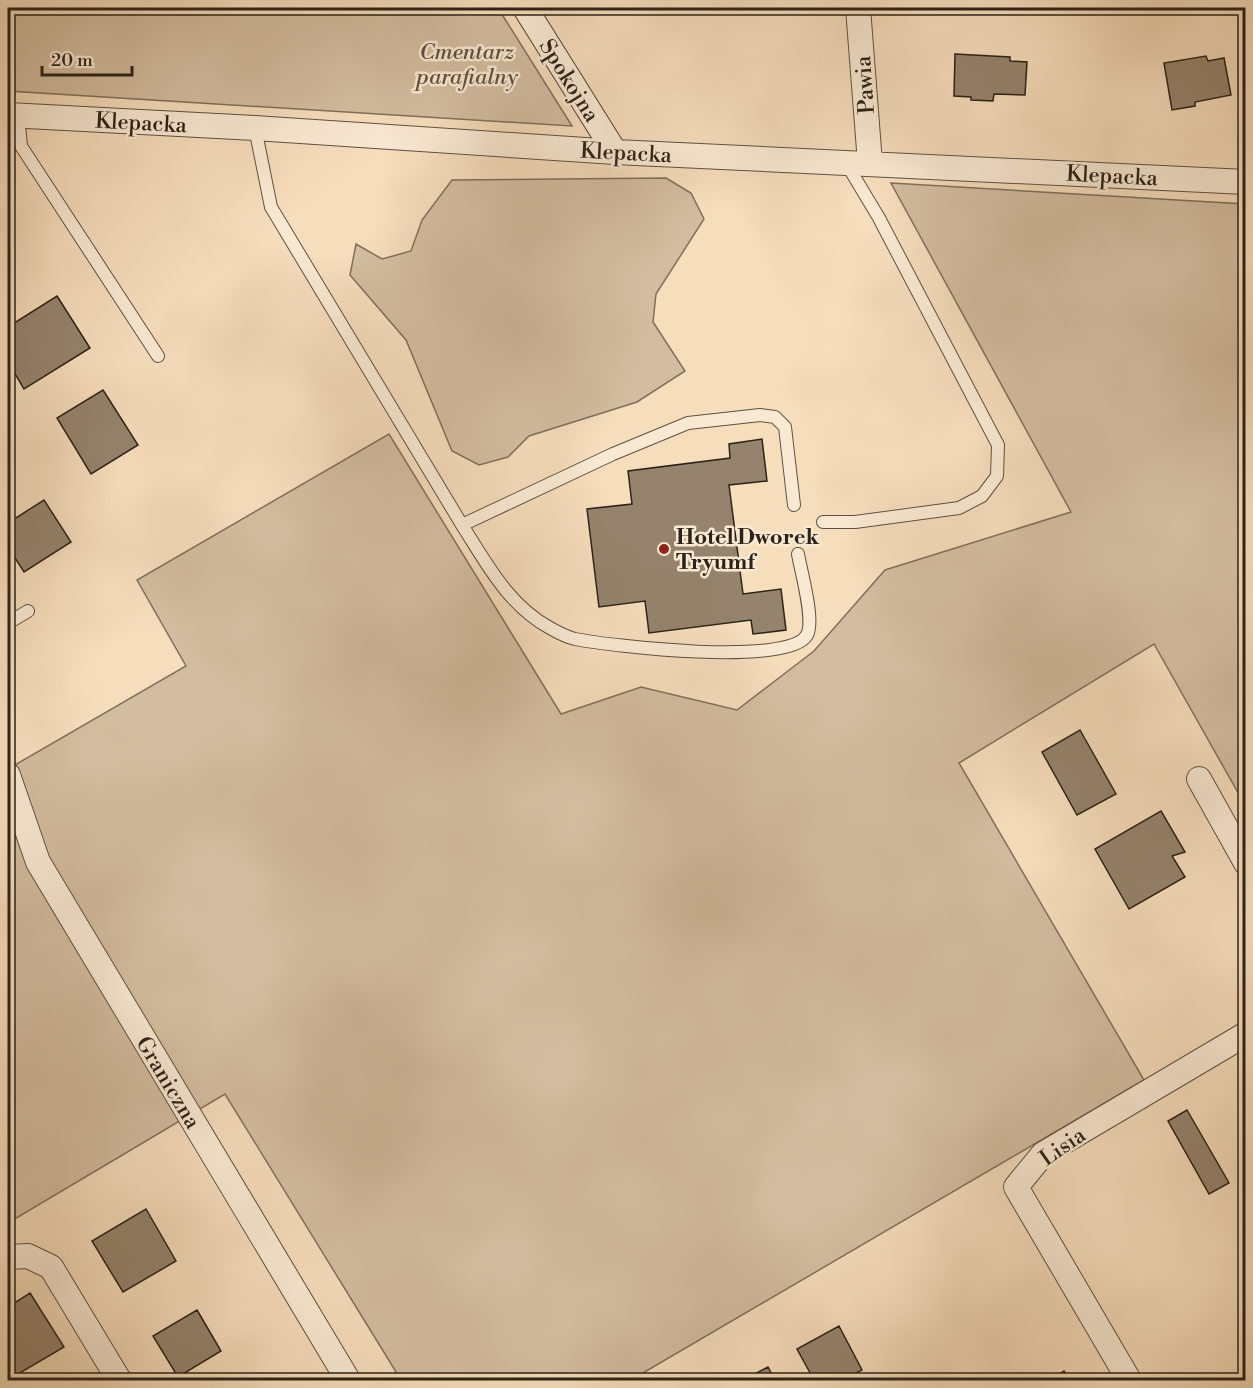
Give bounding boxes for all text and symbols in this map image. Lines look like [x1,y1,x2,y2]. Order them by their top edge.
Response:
street label: Spokojna [533,34,605,128]
scale bar [42,39,132,77]
park label: Cmentarz parafialny [413,39,518,91]
text: 20 m [51,49,93,72]
street label: Pawia [850,54,881,115]
street label: Klepacka [94,108,188,139]
street label: Klepacka [579,138,673,169]
street label: Klepacka [1065,161,1159,192]
place label: Hotel Dworek Tryumf [676,524,820,576]
marker: Hotel Dworek Tryumf [657,542,671,556]
street label: Graniczna [130,1032,206,1135]
street label: Lisia [1035,1121,1092,1173]

